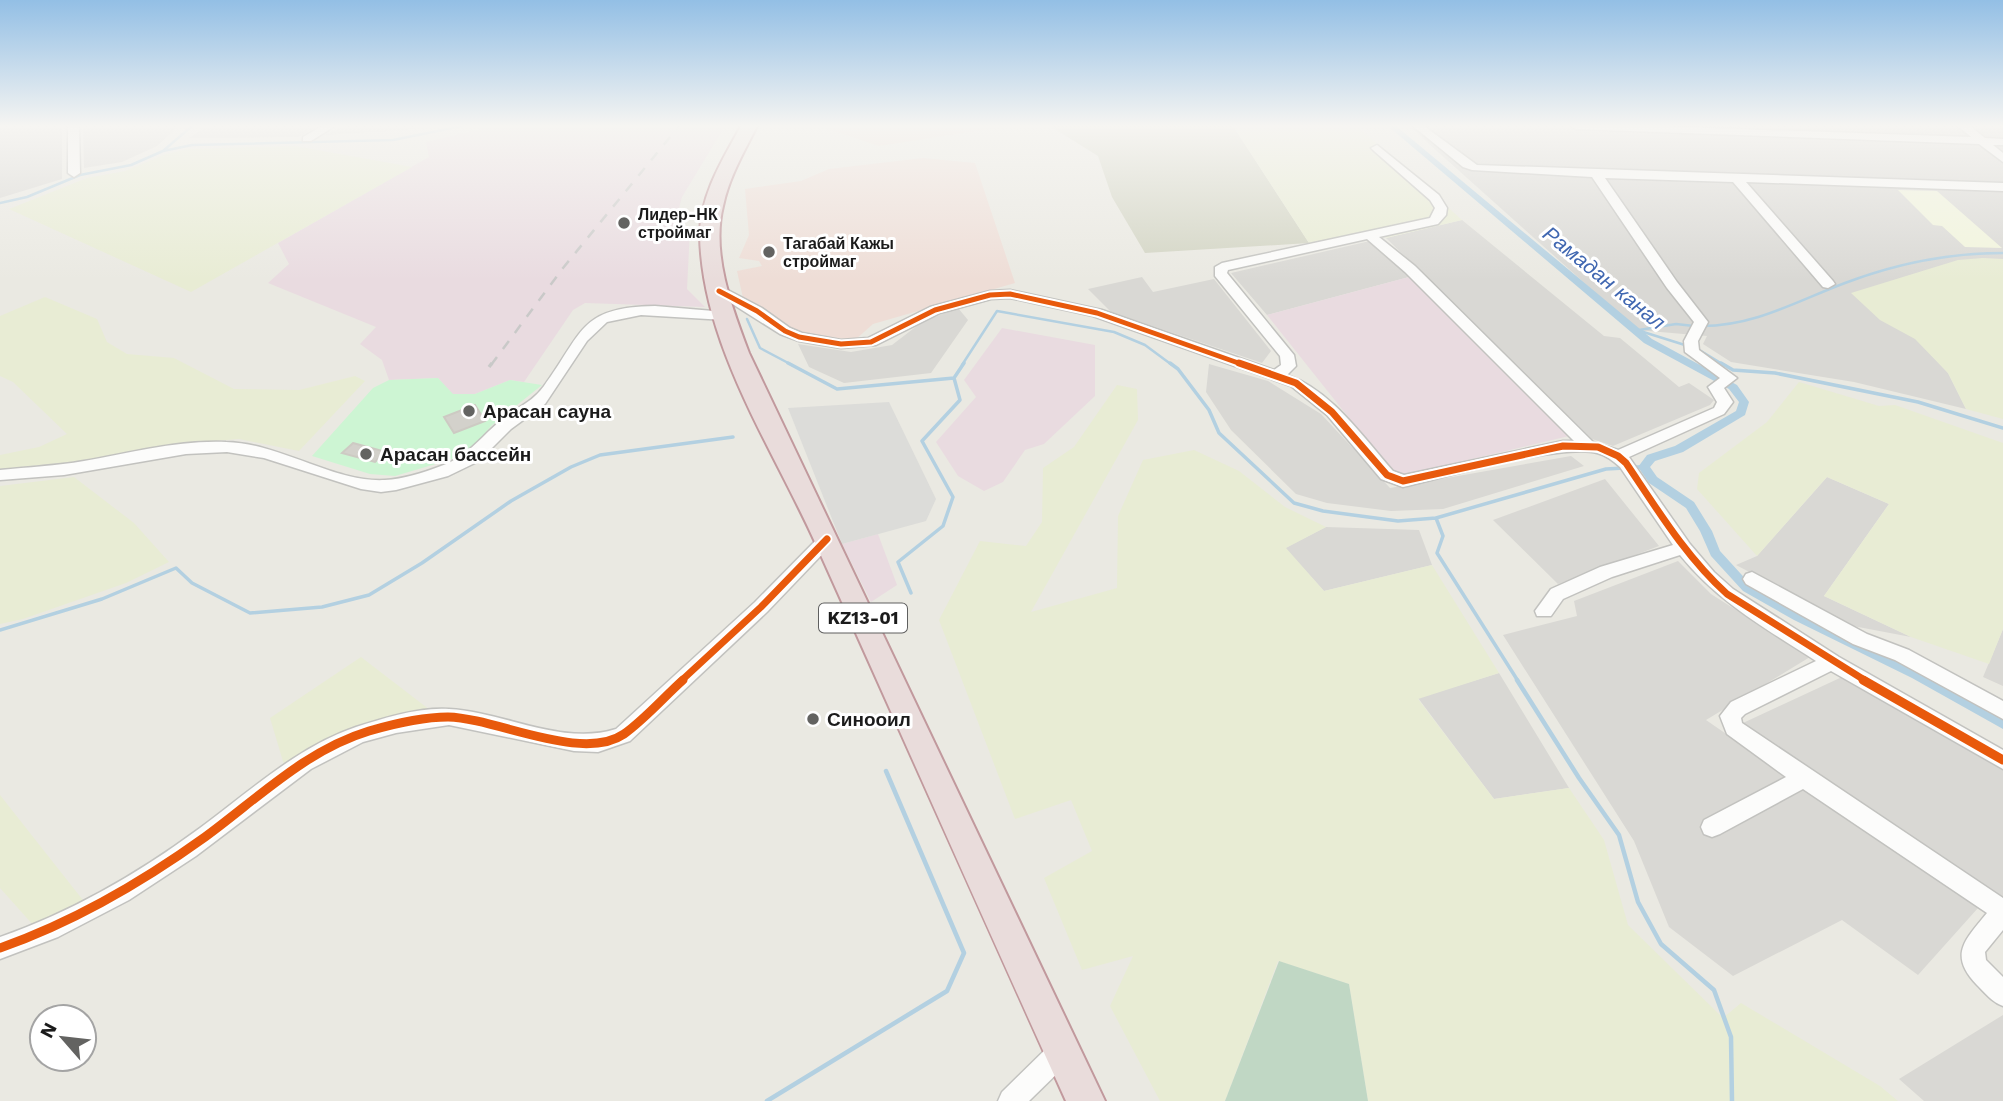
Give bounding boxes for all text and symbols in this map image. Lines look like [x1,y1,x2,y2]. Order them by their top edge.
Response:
place label: Лидер-НК строймаг [638,205,718,242]
marker: Лидер-НК строймаг [616,215,632,231]
water label: Рамадан канал [1538,221,1671,335]
place label: Тагабай Кажы строймаг [783,234,894,271]
marker: Тагабай Кажы строймаг [761,244,777,260]
place label: Арасан сауна [483,400,612,423]
marker: Арасан сауна [461,403,477,419]
place label: Арасан бассейн [380,443,531,466]
marker: Арасан бассейн [358,446,374,462]
road number: KZ13-01 [819,604,907,632]
place label: Синооил [827,708,911,731]
marker: Синооил [805,711,821,727]
north arrow [28,1003,98,1073]
text: N [35,1019,62,1042]

